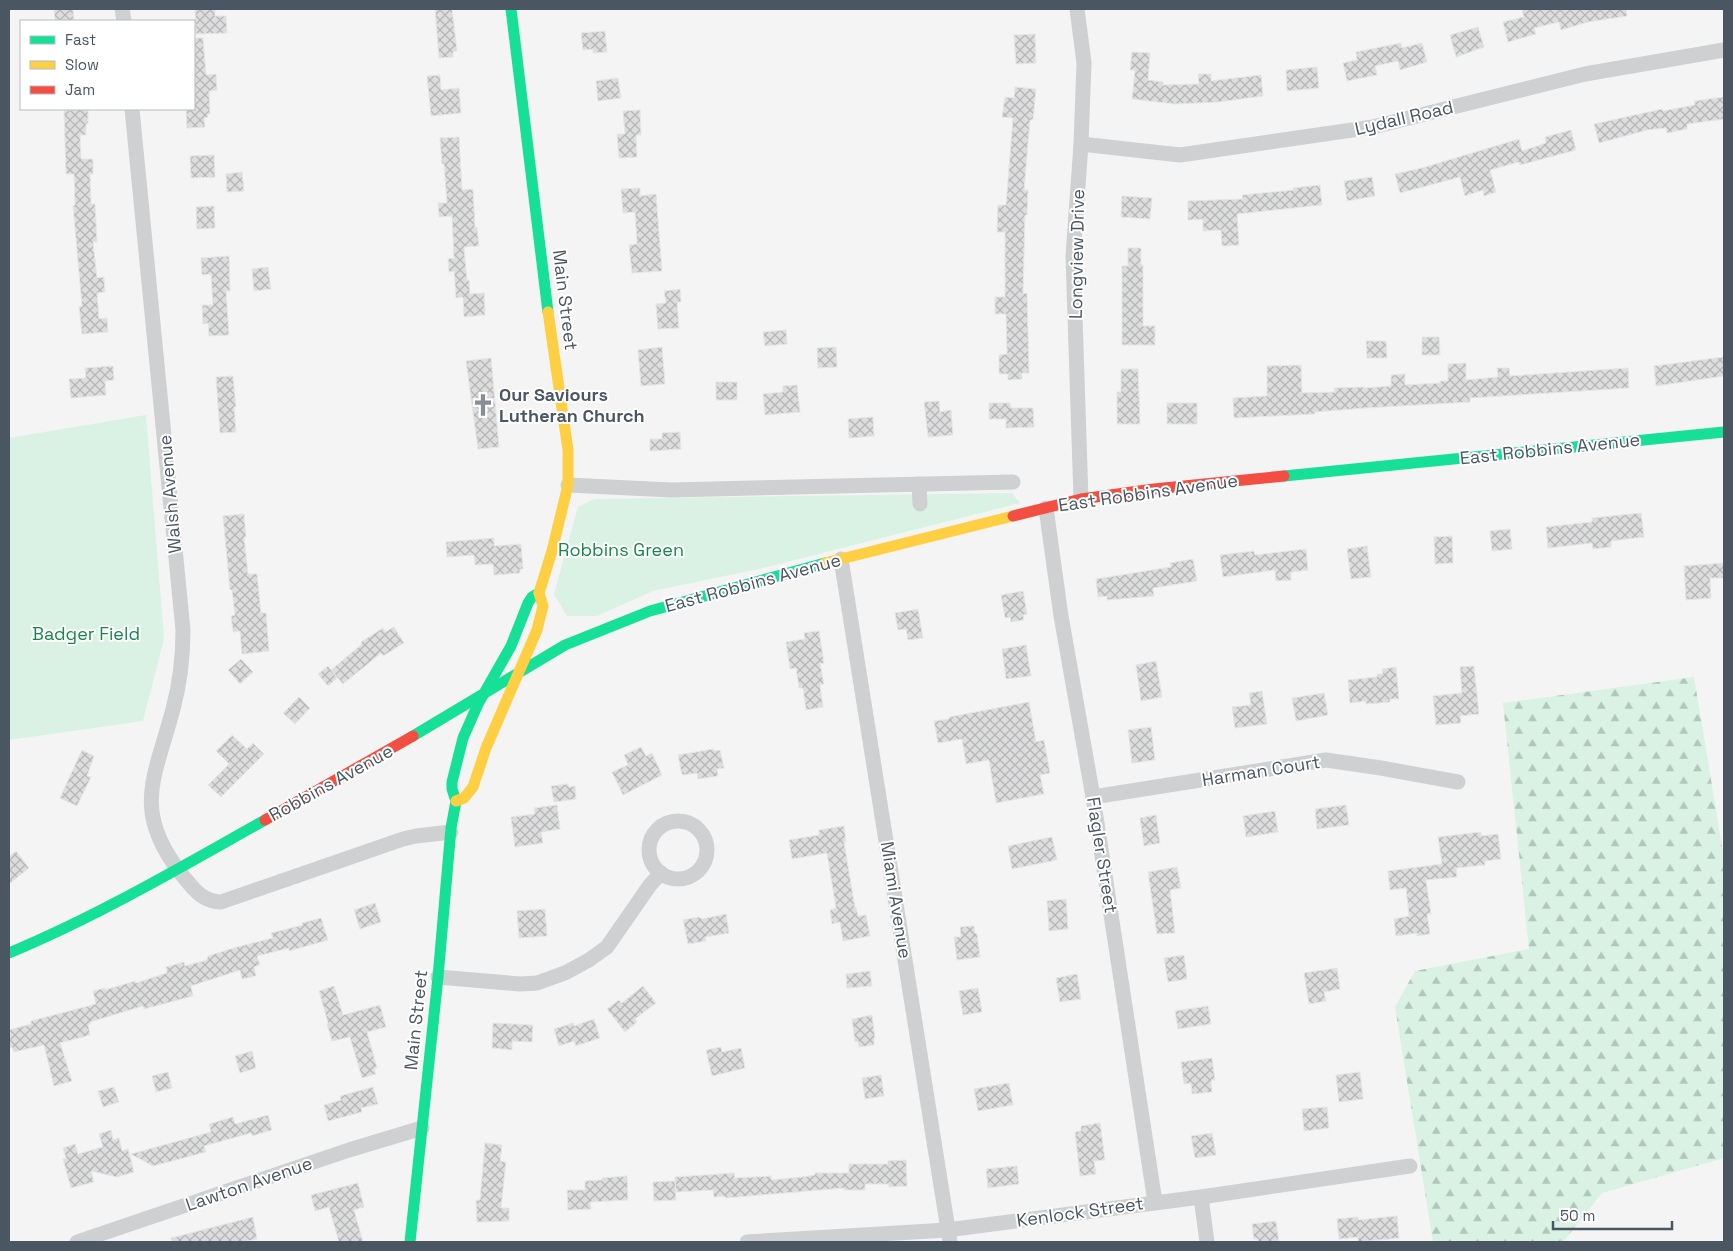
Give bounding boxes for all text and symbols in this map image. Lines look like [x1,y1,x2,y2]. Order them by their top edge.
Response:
legend [20,20,195,110]
text: Fast [65,30,96,49]
text: Slow [65,55,99,74]
text: Jam [65,80,95,99]
street label: Lydall Road [1352,95,1455,140]
street label: Longview Drive [1064,189,1089,319]
street label: Main Street [548,248,583,351]
place label: Our Saviours Lutheran Church [499,383,645,427]
church icon: Our Saviours Lutheran Church [470,392,496,418]
street label: East Robbins Avenue [1459,428,1641,469]
street label: Walsh Avenue [153,434,186,554]
street label: East Robbins Avenue [1057,469,1239,516]
park label: Robbins Green [558,538,684,561]
street label: East Robbins Avenue [662,548,843,617]
park label: Badger Field [32,622,140,645]
street label: Robbins Avenue [265,739,397,826]
street label: Harman Court [1200,750,1322,791]
street label: Flagler Street [1082,795,1123,915]
street label: Miami Avenue [876,840,917,960]
street label: Main Street [399,969,432,1071]
street label: Lawton Avenue [182,1151,315,1216]
street label: Kenlock Street [1015,1191,1145,1232]
scale bar [1553,1198,1672,1230]
text: 50 m [1560,1206,1595,1225]

